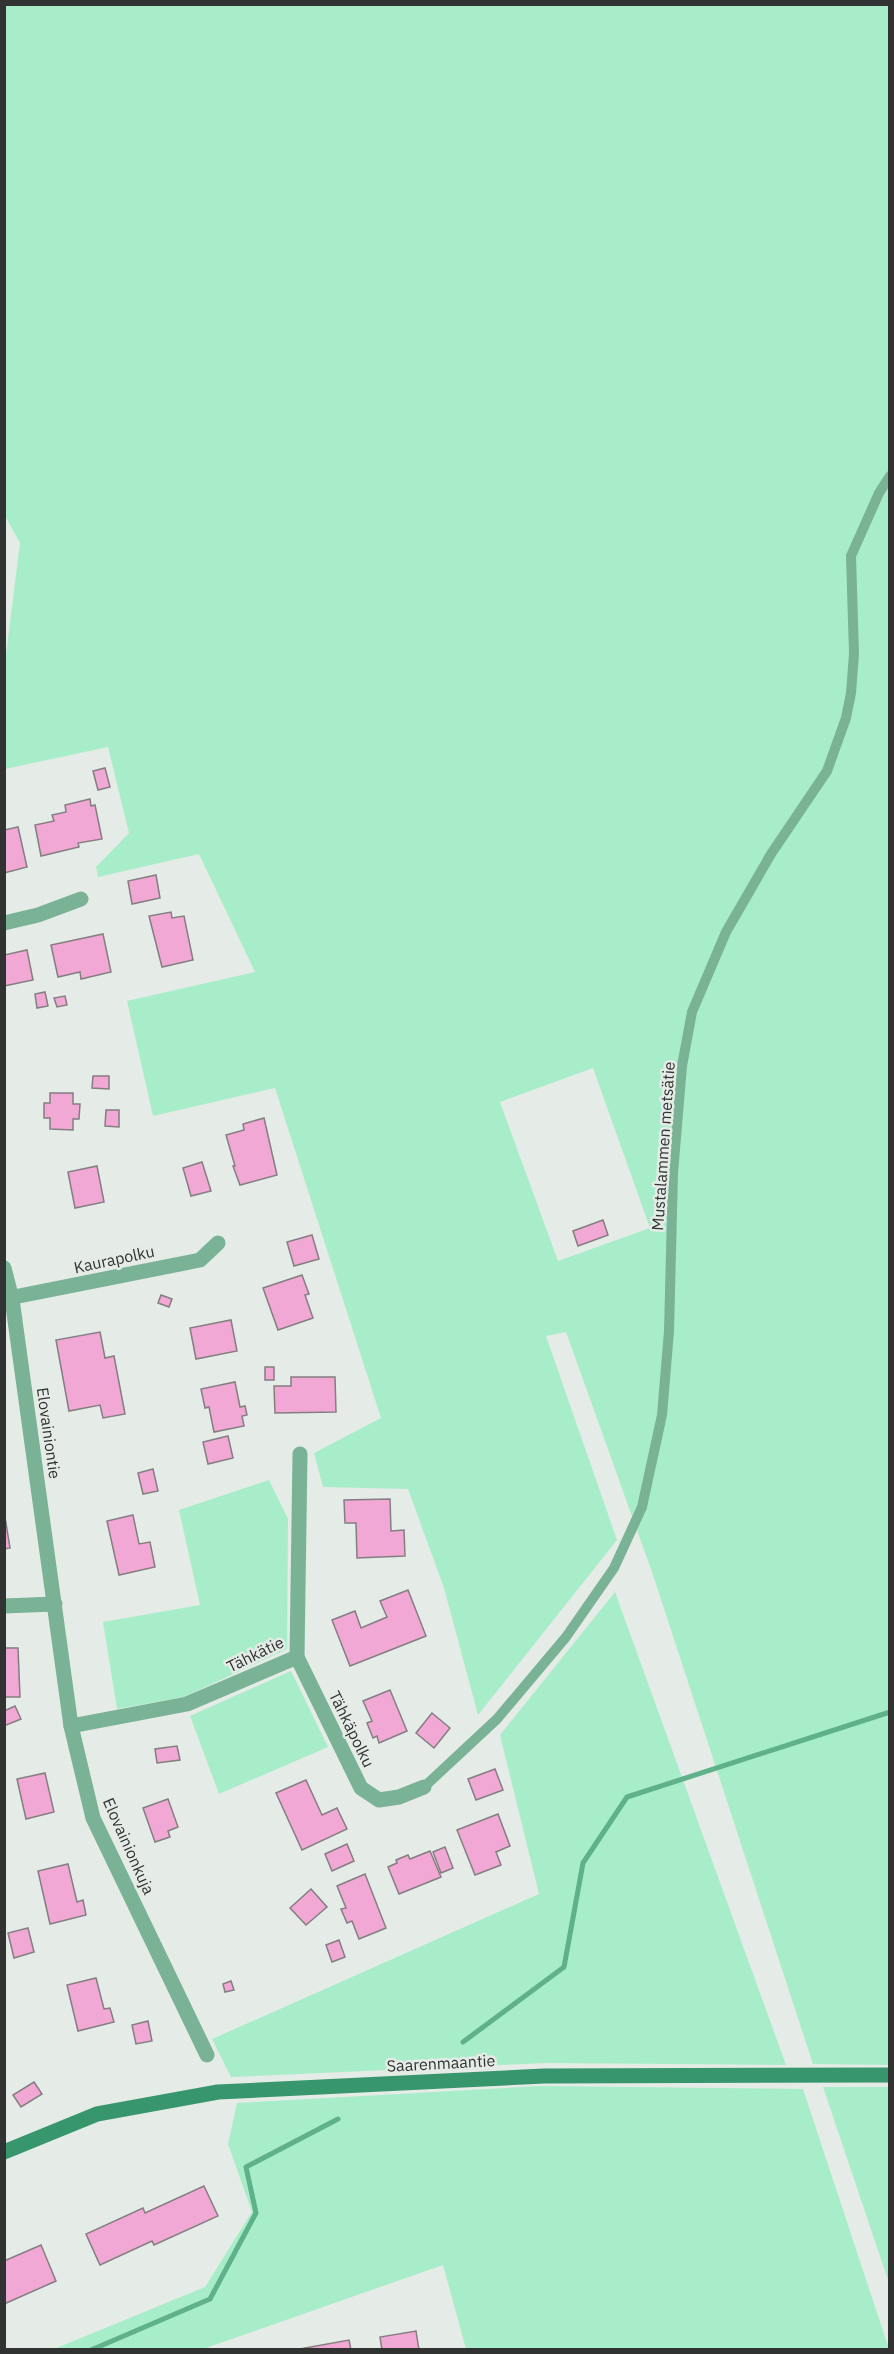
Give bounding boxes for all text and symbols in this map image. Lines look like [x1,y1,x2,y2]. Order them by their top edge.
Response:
street label: Mustalammen metsätie [647,1061,679,1231]
street label: Kaurapolku [72,1241,156,1277]
street label: Elovainiontie [33,1386,65,1480]
street label: Tähkätie [223,1632,287,1676]
street label: Tähkäpolku [325,1688,379,1770]
street label: Elovainionkuja [99,1795,159,1898]
street label: Saarenmaantie [386,2050,496,2076]

